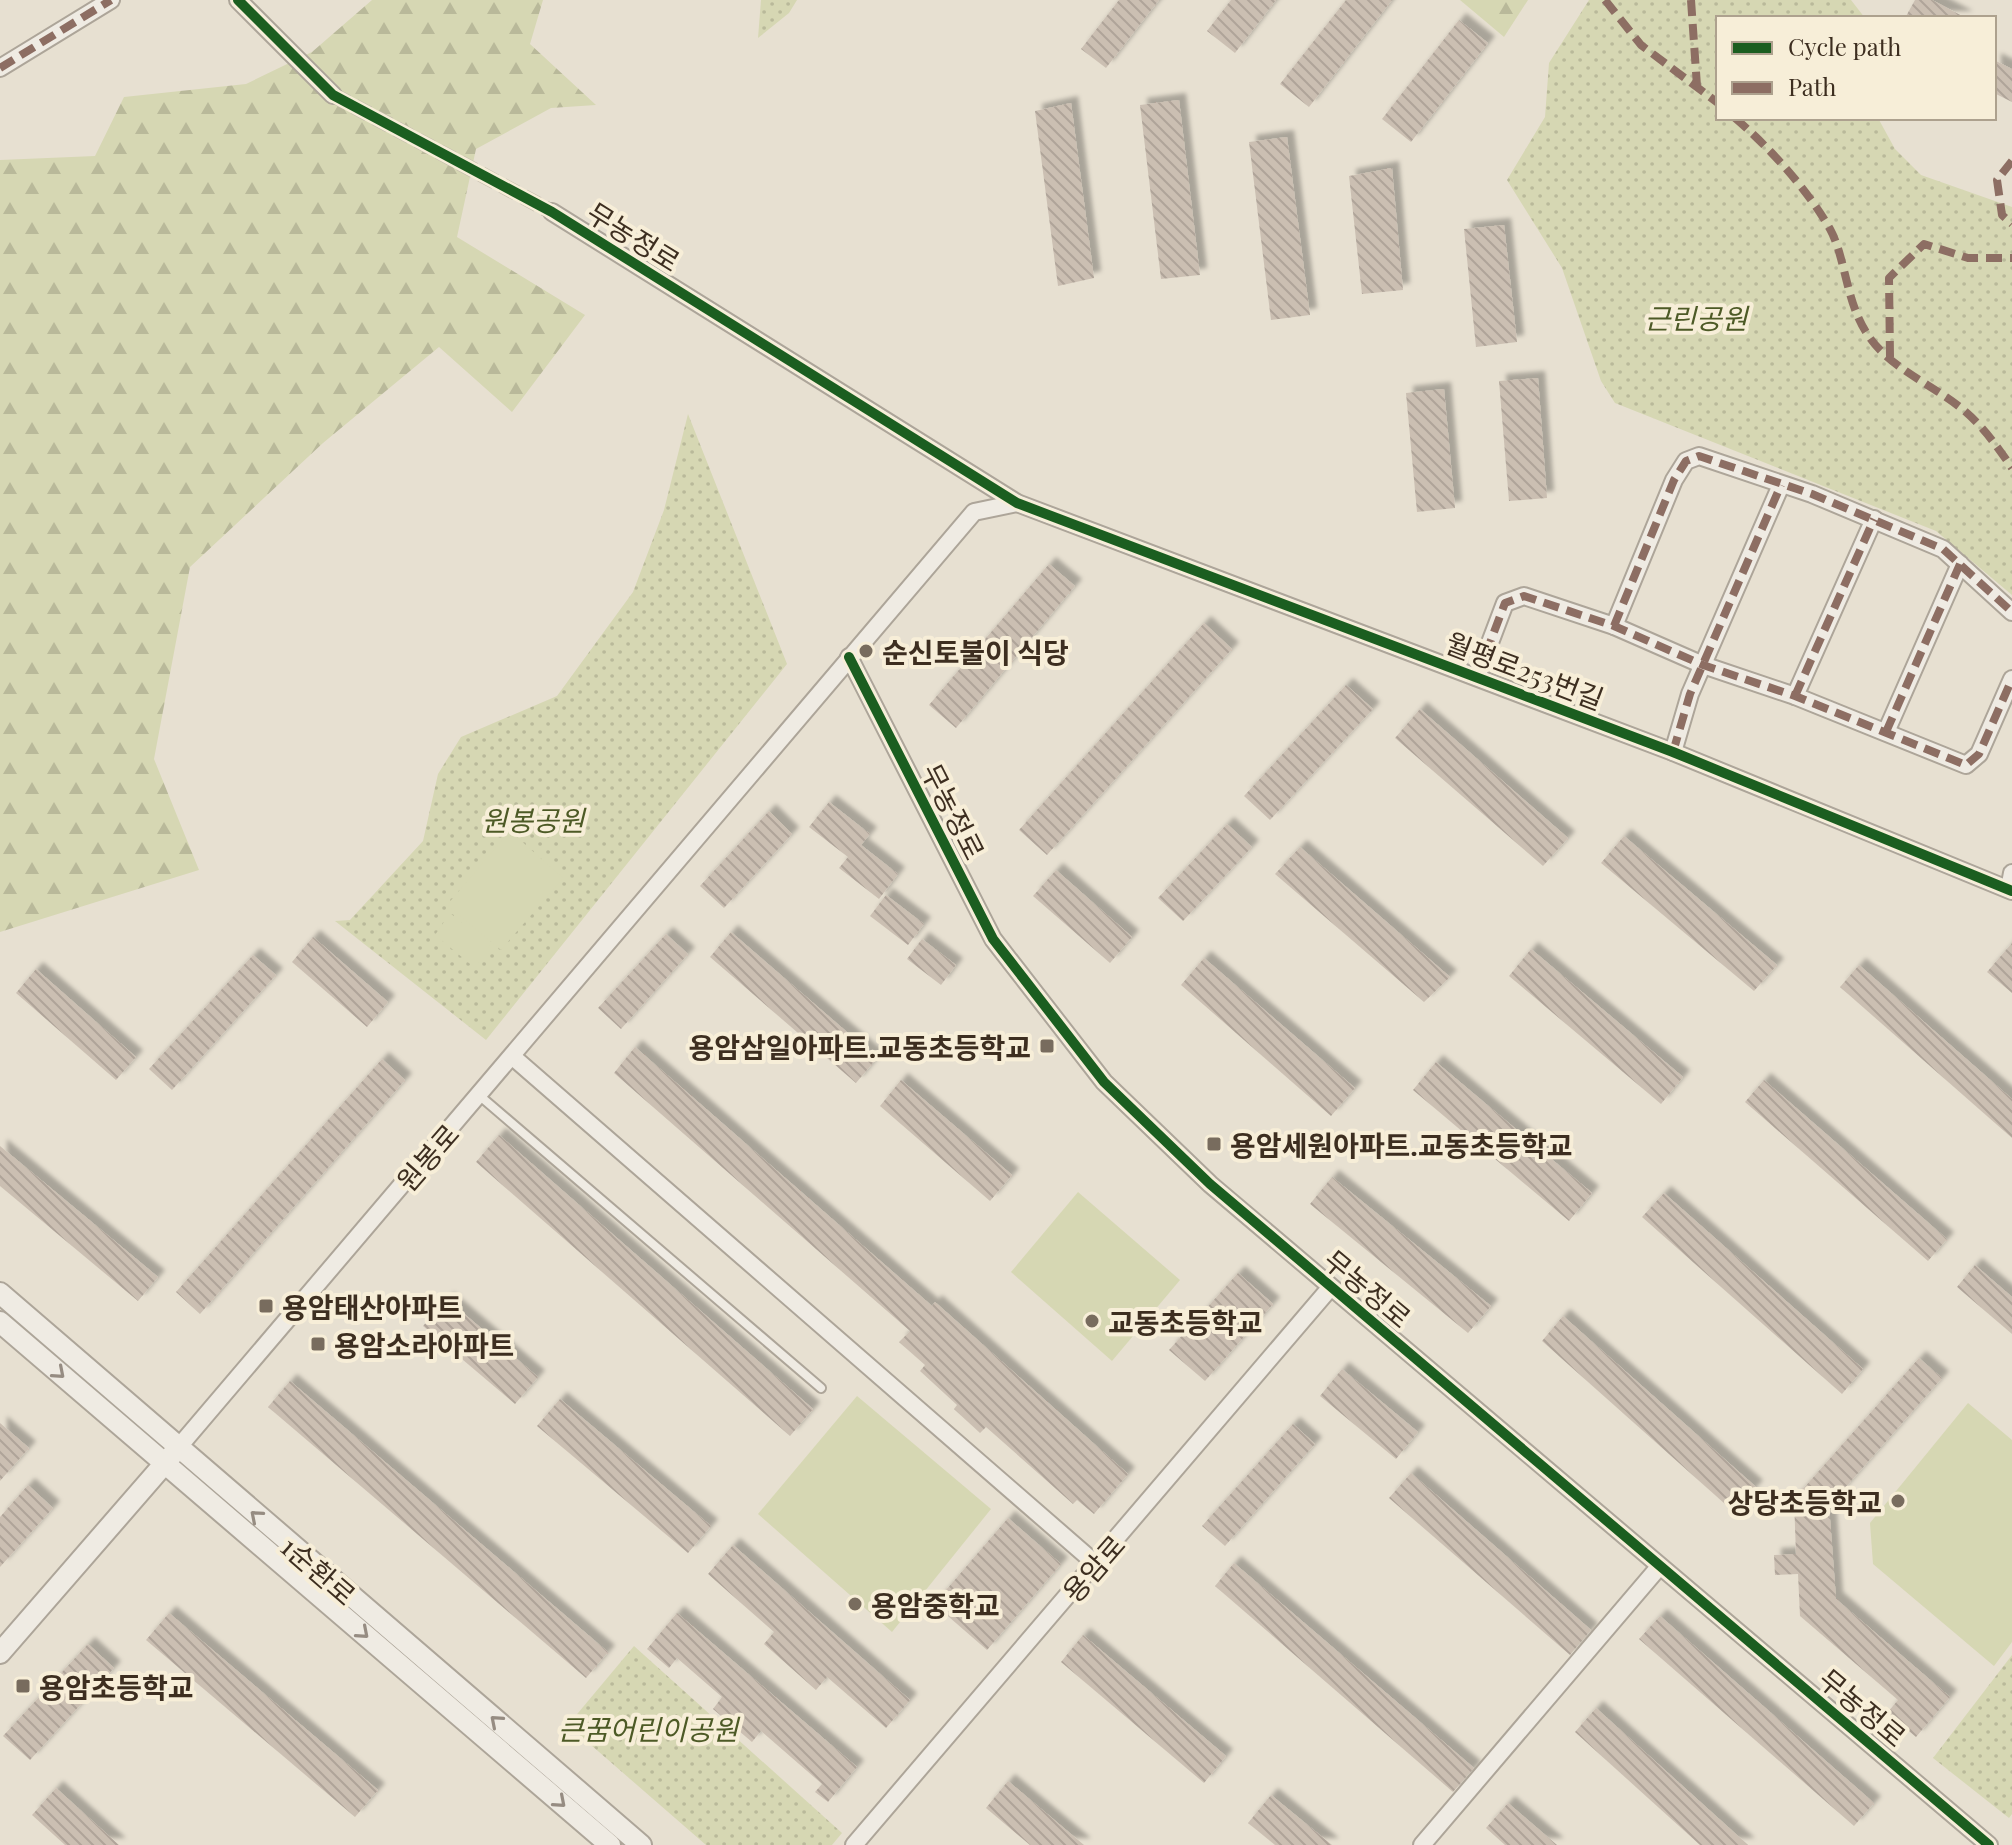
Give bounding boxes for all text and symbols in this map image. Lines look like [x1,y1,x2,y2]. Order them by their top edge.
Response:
legend [1716,16,1996,120]
text: Cycle path [1788,30,1901,62]
text: Path [1788,70,1836,102]
street label: 무농정로 [581,193,687,279]
park label: 근린공원 [1644,299,1750,336]
street label: 월평로253번길 [1441,623,1609,717]
place label: 순신토불이 식당 [882,633,1069,670]
marker: 순신토불이 식당 [857,642,875,660]
street label: 무농정로 [914,757,994,865]
park label: 원봉공원 [481,801,587,838]
place label: 용암삼일아파트.교동초등학교 [689,1028,1031,1065]
marker: 용암삼일아파트.교동초등학교 [1038,1037,1056,1055]
street label: 원봉로 [388,1116,466,1198]
place label: 용암세원아파트.교동초등학교 [1230,1126,1572,1163]
marker: 용암세원아파트.교동초등학교 [1205,1135,1223,1153]
street label: 무농정로 [1317,1241,1419,1335]
place label: 용암태산아파트 [282,1288,462,1325]
marker: 용암태산아파트 [257,1297,275,1315]
place label: 교동초등학교 [1108,1303,1263,1340]
marker: 교동초등학교 [1083,1312,1101,1330]
place label: 용암소라아파트 [334,1326,514,1363]
marker: 용암소라아파트 [309,1335,327,1353]
one-way arrow [50,1363,65,1378]
place label: 상당초등학교 [1727,1483,1882,1520]
marker: 상당초등학교 [1889,1492,1907,1510]
one-way arrow [251,1511,266,1526]
street label: 1순환로 [274,1527,364,1613]
street label: 용암로 [1054,1527,1132,1609]
place label: 용암중학교 [871,1586,1000,1623]
marker: 용암중학교 [846,1595,864,1613]
one-way arrow [354,1623,368,1638]
street label: 무농정로 [1812,1660,1914,1754]
place label: 용암초등학교 [39,1668,194,1705]
marker: 용암초등학교 [14,1677,32,1695]
park label: 큰꿈어린이공원 [558,1710,740,1747]
one-way arrow [491,1717,506,1731]
one-way arrow [551,1793,566,1807]

